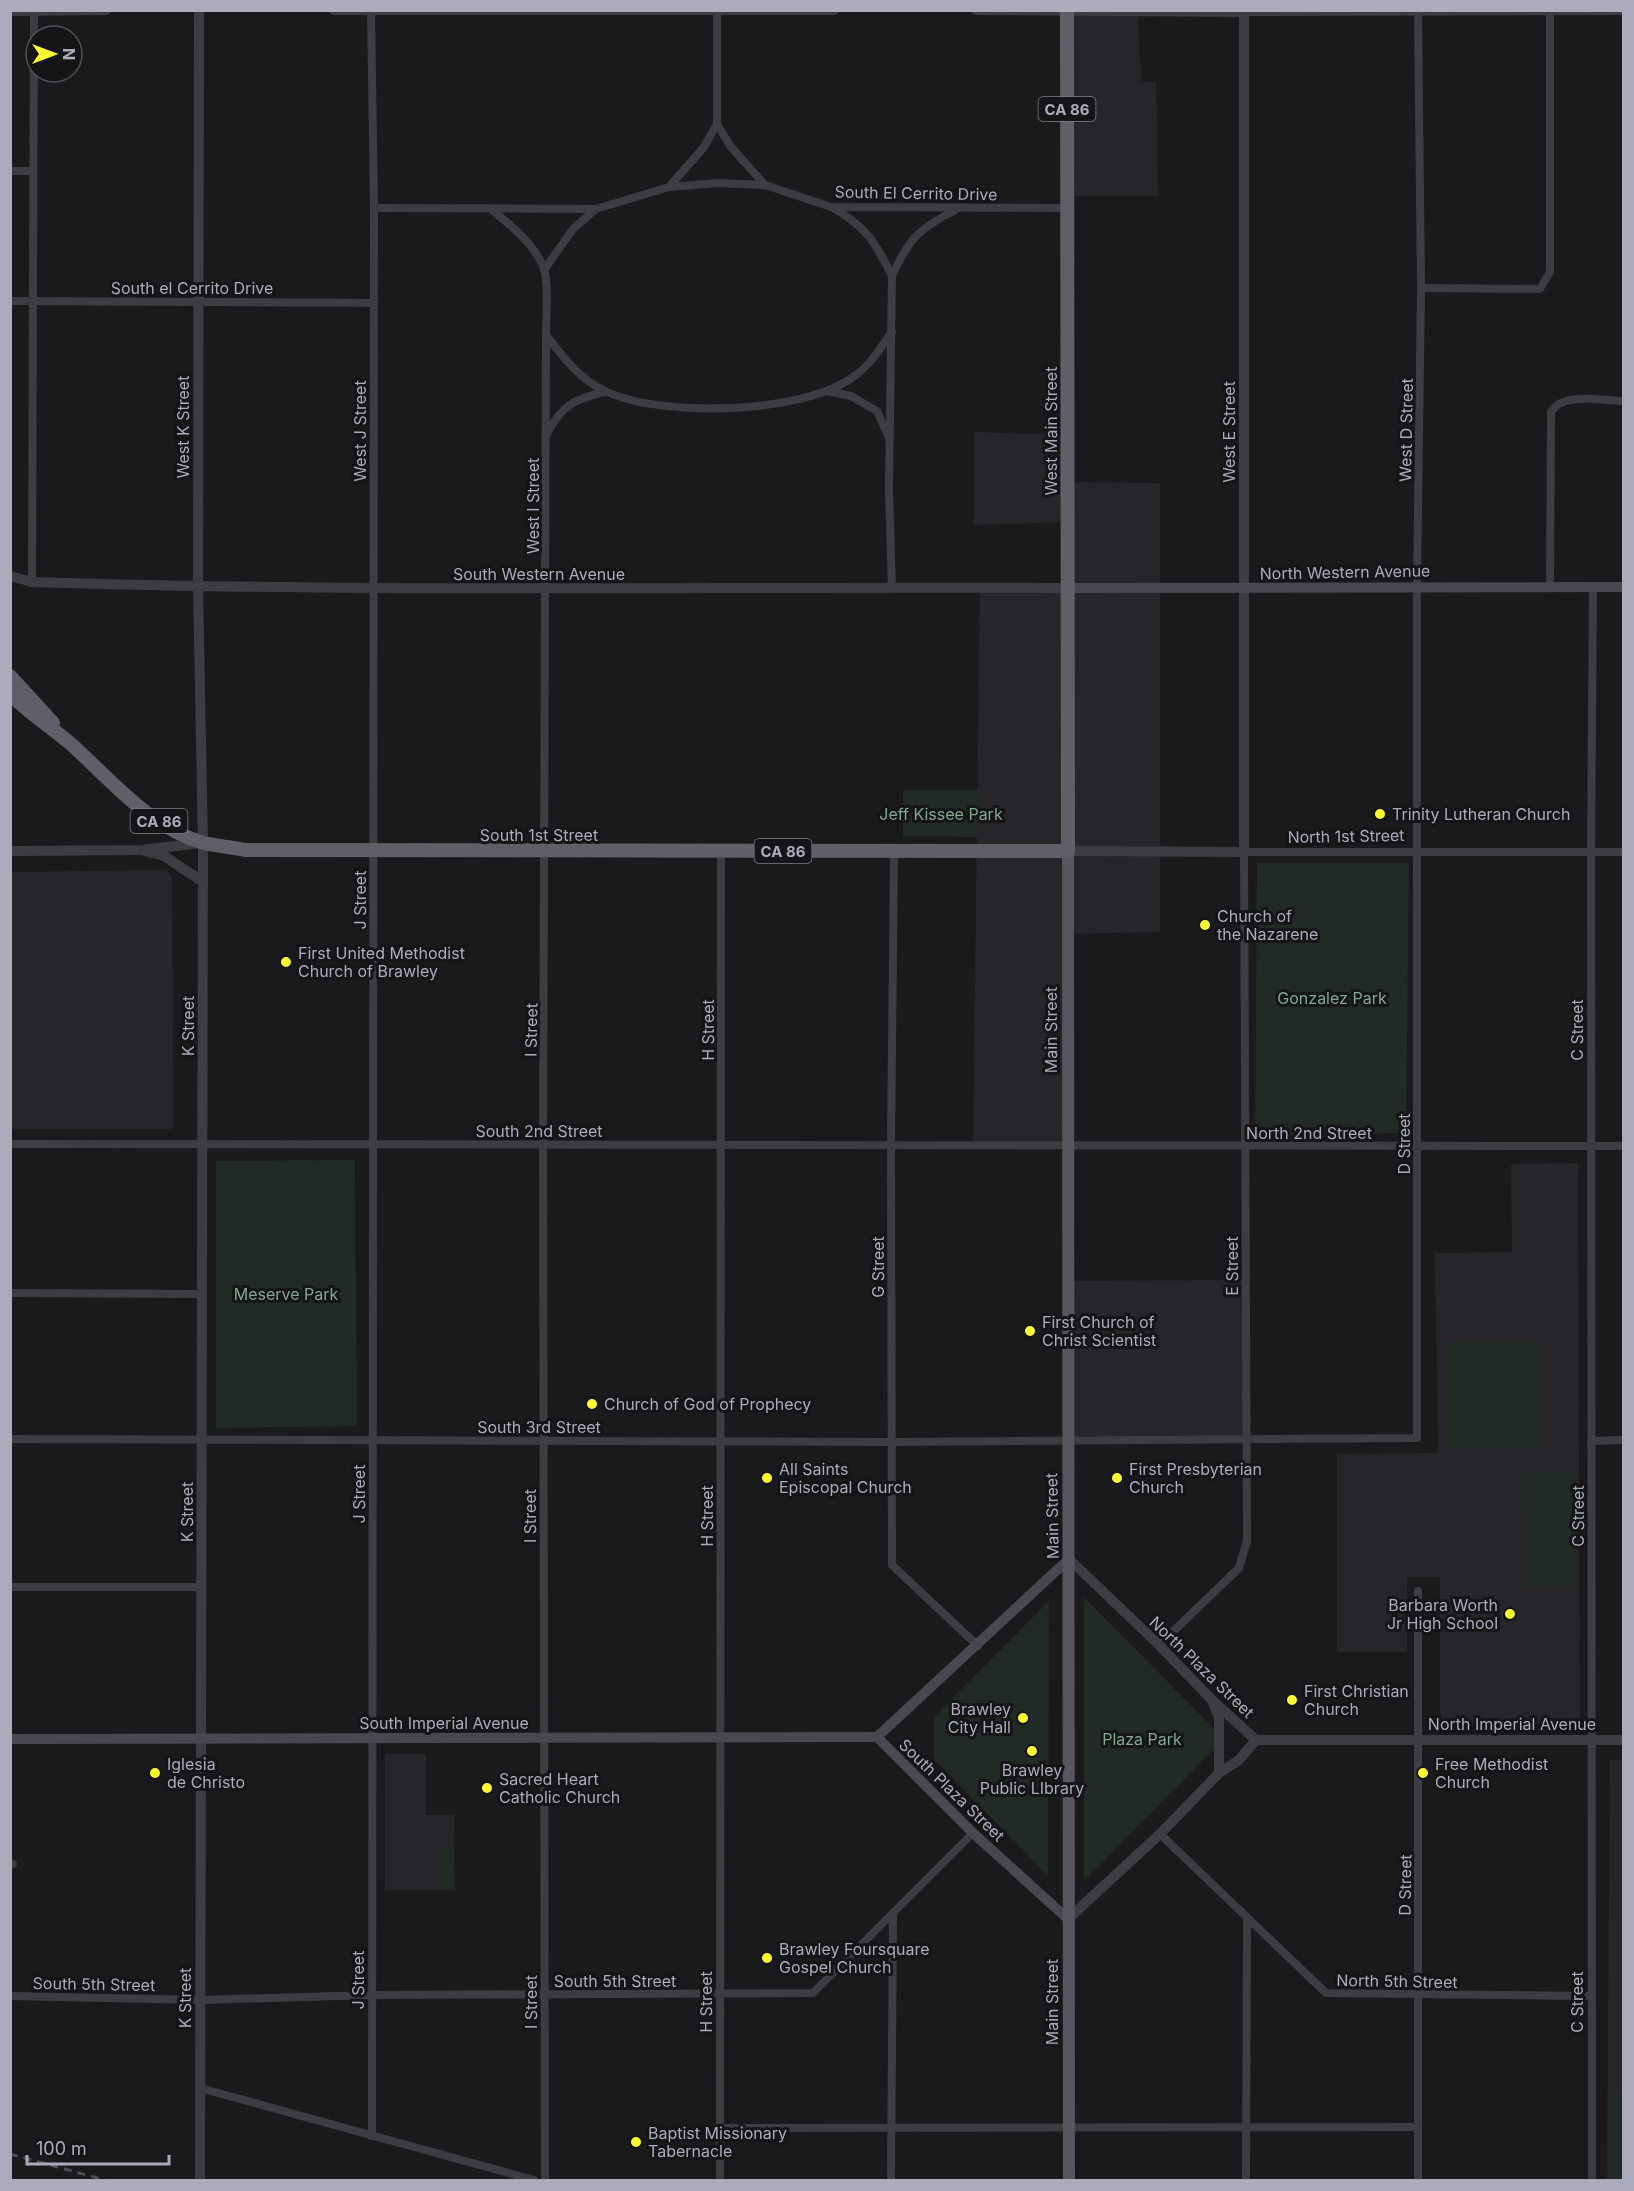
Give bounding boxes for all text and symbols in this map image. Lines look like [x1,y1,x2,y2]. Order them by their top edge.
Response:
north arrow [24,24,84,84]
text: N [59,48,79,60]
road number: CA 86 [1038,97,1096,121]
street label: South El Cerrito Drive [834,182,998,204]
street label: South el Cerrito Drive [111,278,273,298]
street label: West Main Street [1041,367,1061,495]
street label: West K Street [173,376,193,478]
street label: West D Street [1395,378,1417,482]
street label: West J Street [350,380,370,482]
street label: West E Street [1219,381,1239,483]
street label: West I Street [523,458,543,554]
street label: North Western Avenue [1259,561,1431,583]
street label: South Western Avenue [453,564,625,584]
park label: Jeff Kissee Park [879,804,1003,824]
place label: Trinity Lutheran Church [1392,804,1570,824]
marker: Trinity Lutheran Church [1373,807,1387,821]
road number: CA 86 [130,809,188,833]
street label: South 1st Street [480,825,598,845]
street label: North 1st Street [1287,825,1405,847]
road number: CA 86 [754,839,812,863]
street label: J Street [350,871,370,929]
place label: Church of the Nazarene [1217,906,1318,944]
marker: Church of the Nazarene [1198,918,1212,932]
place label: First United Methodist Church of Brawley [298,943,465,981]
marker: First United Methodist Church of Brawley [279,955,293,969]
street label: Main Street [1041,987,1061,1073]
park label: Gonzalez Park [1277,988,1387,1008]
street label: K Street [178,996,198,1056]
street label: H Street [698,999,718,1061]
street label: C Street [1567,999,1587,1061]
street label: I Street [521,1003,541,1057]
street label: D Street [1394,1113,1414,1175]
street label: South 2nd Street [475,1121,603,1141]
street label: North 2nd Street [1246,1123,1372,1143]
street label: G Street [868,1236,888,1298]
street label: E Street [1222,1236,1242,1296]
park label: Meserve Park [234,1284,339,1304]
place label: First Church of Christ Scientist [1042,1312,1156,1350]
marker: First Church of Christ Scientist [1023,1324,1037,1338]
place label: Church of God of Prophecy [604,1394,811,1414]
marker: Church of God of Prophecy [585,1397,599,1411]
street label: South 3rd Street [477,1417,601,1437]
place label: All Saints Episcopal Church [779,1459,912,1497]
place label: First Presbyterian Church [1129,1459,1262,1497]
street label: J Street [349,1465,369,1523]
marker: All Saints Episcopal Church [760,1471,774,1485]
marker: First Presbyterian Church [1110,1471,1124,1485]
street label: Main Street [1041,1473,1063,1559]
street label: K Street [177,1482,197,1542]
street label: H Street [697,1485,717,1547]
street label: C Street [1568,1485,1588,1547]
street label: I Street [520,1489,540,1543]
place label: Barbara Worth Jr High School [1387,1595,1498,1633]
marker: Barbara Worth Jr High School [1503,1607,1517,1621]
street label: North Plaza Street [1146,1612,1258,1722]
place label: First Christian Church [1304,1681,1409,1719]
marker: First Christian Church [1285,1693,1299,1707]
place label: Brawley City Hall [948,1699,1011,1737]
marker: Brawley City Hall [1016,1711,1030,1725]
street label: South Imperial Avenue [359,1713,529,1733]
street label: North Imperial Avenue [1428,1714,1596,1734]
park label: Plaza Park [1102,1729,1182,1749]
street label: South Plaza Street [895,1735,1009,1845]
marker: Brawley Public LIbrary [1025,1744,1039,1758]
place label: Iglesia de Christo [167,1754,245,1792]
place label: Free Methodist Church [1435,1754,1548,1792]
place label: Brawley Public LIbrary [980,1760,1084,1798]
marker: Iglesia de Christo [148,1766,162,1780]
marker: Free Methodist Church [1416,1766,1430,1780]
place label: Sacred Heart Catholic Church [499,1769,620,1807]
marker: Sacred Heart Catholic Church [480,1781,494,1795]
street label: D Street [1394,1854,1416,1916]
place label: Brawley Foursquare Gospel Church [779,1939,930,1977]
street label: J Street [348,1951,368,2009]
marker: Brawley Foursquare Gospel Church [760,1951,774,1965]
street label: Main Street [1042,1959,1062,2045]
street label: K Street [175,1968,195,2028]
street label: North 5th Street [1336,1970,1458,1992]
street label: South 5th Street [554,1971,676,1991]
street label: H Street [696,1971,716,2033]
street label: C Street [1567,1971,1587,2033]
street label: South 5th Street [33,1973,155,1995]
street label: I Street [521,1975,541,2029]
place label: Baptist Missionary Tabernacle [648,2123,787,2161]
scale bar [27,2128,170,2166]
marker: Baptist Missionary Tabernacle [629,2135,643,2149]
text: 100 m [36,2138,87,2159]

